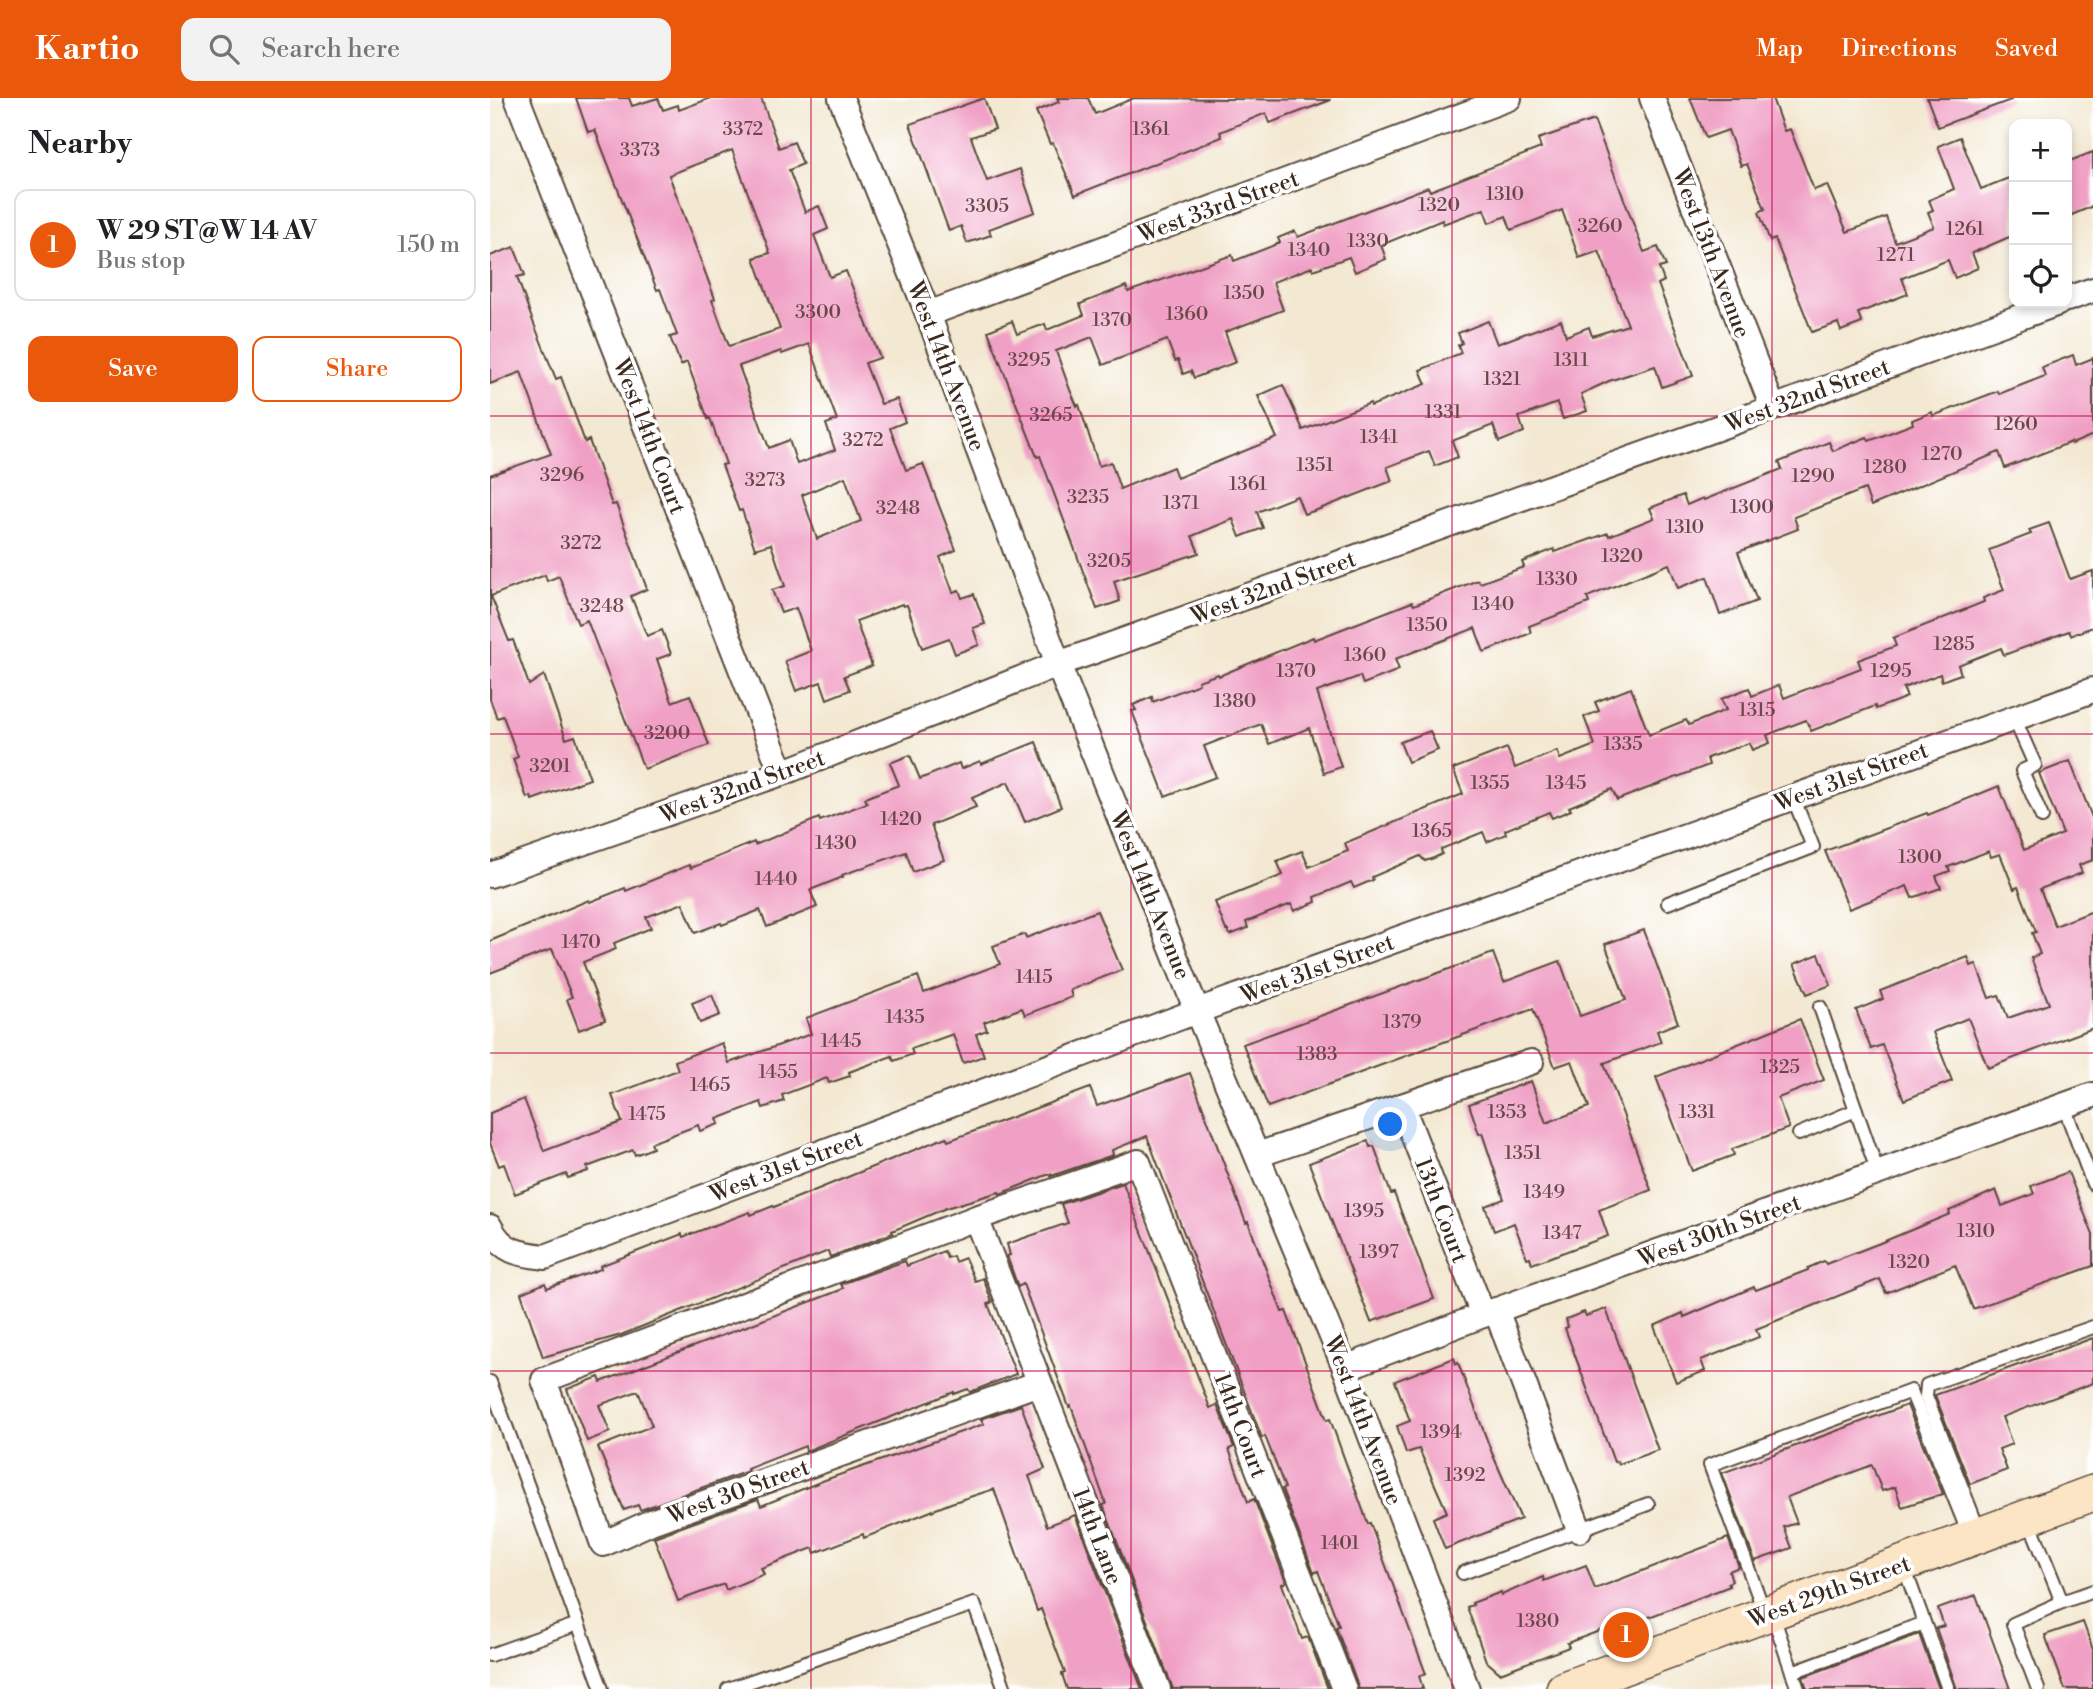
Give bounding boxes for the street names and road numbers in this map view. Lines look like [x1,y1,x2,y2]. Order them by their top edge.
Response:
street label: West 13th Avenue [1665,164,1756,342]
street label: West 33rd Street [1133,165,1303,249]
street label: West 14th Avenue [900,277,991,455]
street label: West 32nd Street [1720,353,1894,439]
street label: West 14th Court [606,354,692,518]
street label: West 32nd Street [1186,545,1360,631]
street label: West 31st Street [1770,736,1932,818]
street label: West 32nd Street [655,744,829,830]
street label: West 14th Avenue [1103,806,1197,984]
street label: West 31st Street [1236,928,1398,1010]
street label: West 31st Street [705,1125,867,1209]
street label: 13th Court [1408,1154,1474,1267]
street label: West 30th Street [1633,1188,1805,1274]
street label: West 14th Avenue [1317,1331,1408,1509]
street label: 14th Court [1207,1369,1273,1482]
street label: West 30 Street [662,1453,813,1531]
street label: 14th Lane [1066,1484,1128,1589]
street label: West 29th Street [1743,1550,1914,1635]

